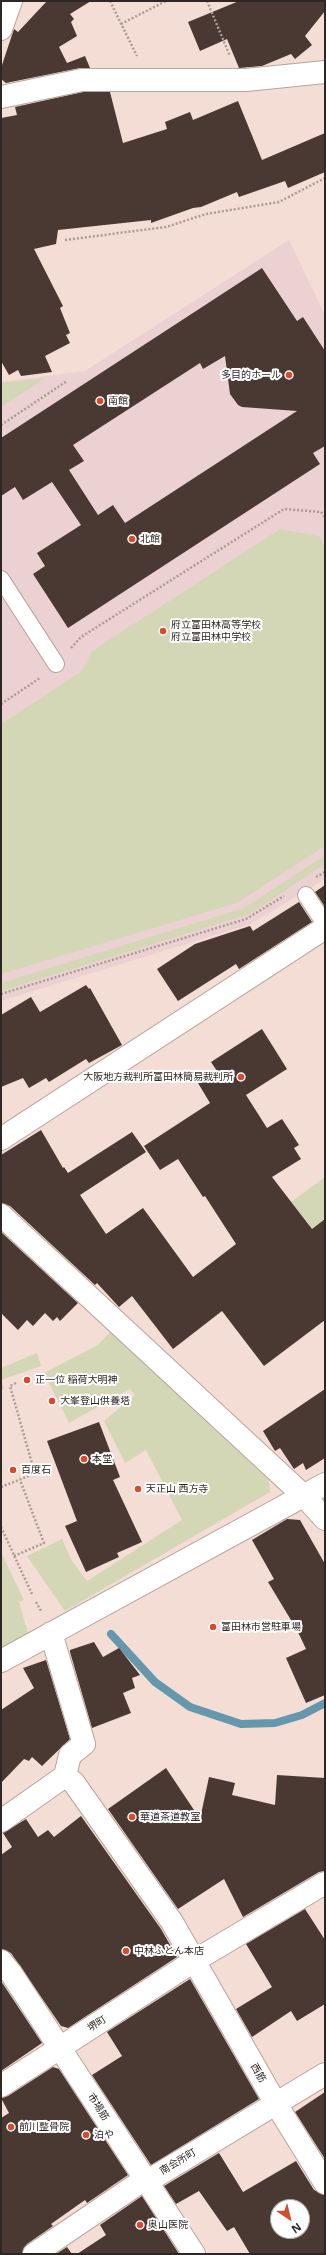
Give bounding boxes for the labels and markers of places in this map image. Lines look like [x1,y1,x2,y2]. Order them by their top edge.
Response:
place label: 多目的ホール [221,369,281,381]
marker: 多目的ホール [284,370,294,380]
place label: 南館 [108,395,128,407]
marker: 南館 [95,396,105,406]
place label: 北館 [140,533,160,545]
marker: 北館 [127,534,137,544]
place label: 府立富田林高等学校 府立富田林中学校 [171,619,261,642]
marker: 府立富田林高等学校 府立富田林中学校 [158,626,168,636]
place label: 大阪地方裁判所富田林簡易裁判所 [83,1071,233,1083]
marker: 大阪地方裁判所富田林簡易裁判所 [236,1072,246,1082]
place label: 正一位 稲荷大明神 [35,1374,118,1386]
marker: 正一位 稲荷大明神 [22,1375,32,1385]
place label: 大峯登山供養塔 [60,1395,130,1407]
marker: 大峯登山供養塔 [47,1396,57,1406]
place label: 本堂 [92,1453,112,1465]
marker: 本堂 [79,1454,89,1464]
place label: 百度石 [21,1464,51,1476]
marker: 百度石 [8,1465,18,1475]
place label: 天正山 西方寺 [146,1483,209,1495]
marker: 天正山 西方寺 [133,1484,143,1494]
place label: 富田林市営駐車場 [221,1621,301,1633]
marker: 富田林市営駐車場 [208,1622,218,1632]
place label: 華道茶道教室 [140,1811,200,1823]
marker: 華道茶道教室 [127,1812,137,1822]
place label: 中林ふとん本店 [134,1945,204,1957]
marker: 中林ふとん本店 [121,1946,131,1956]
place label: 前川整骨院 [19,2121,69,2133]
marker: 前川整骨院 [6,2122,16,2132]
place label: 泊や [94,2129,114,2141]
marker: 泊や [81,2130,91,2140]
place label: 奥山医院 [148,2219,188,2231]
marker: 奥山医院 [135,2220,145,2230]

